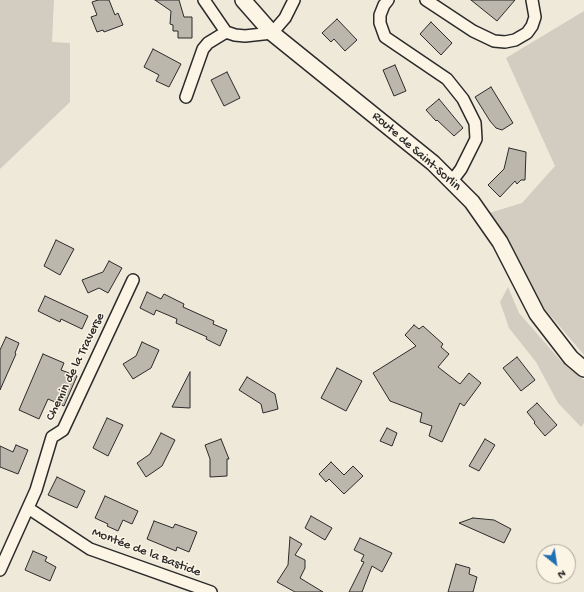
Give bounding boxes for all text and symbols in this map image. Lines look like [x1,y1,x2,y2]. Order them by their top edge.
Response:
street label: Route de Saint-Sorlin [368,109,464,195]
street label: Chemin de la Traverse [43,311,109,423]
street label: Montée de la Bastide [89,525,203,581]
north arrow [536,544,576,584]
text: N [555,567,568,581]

